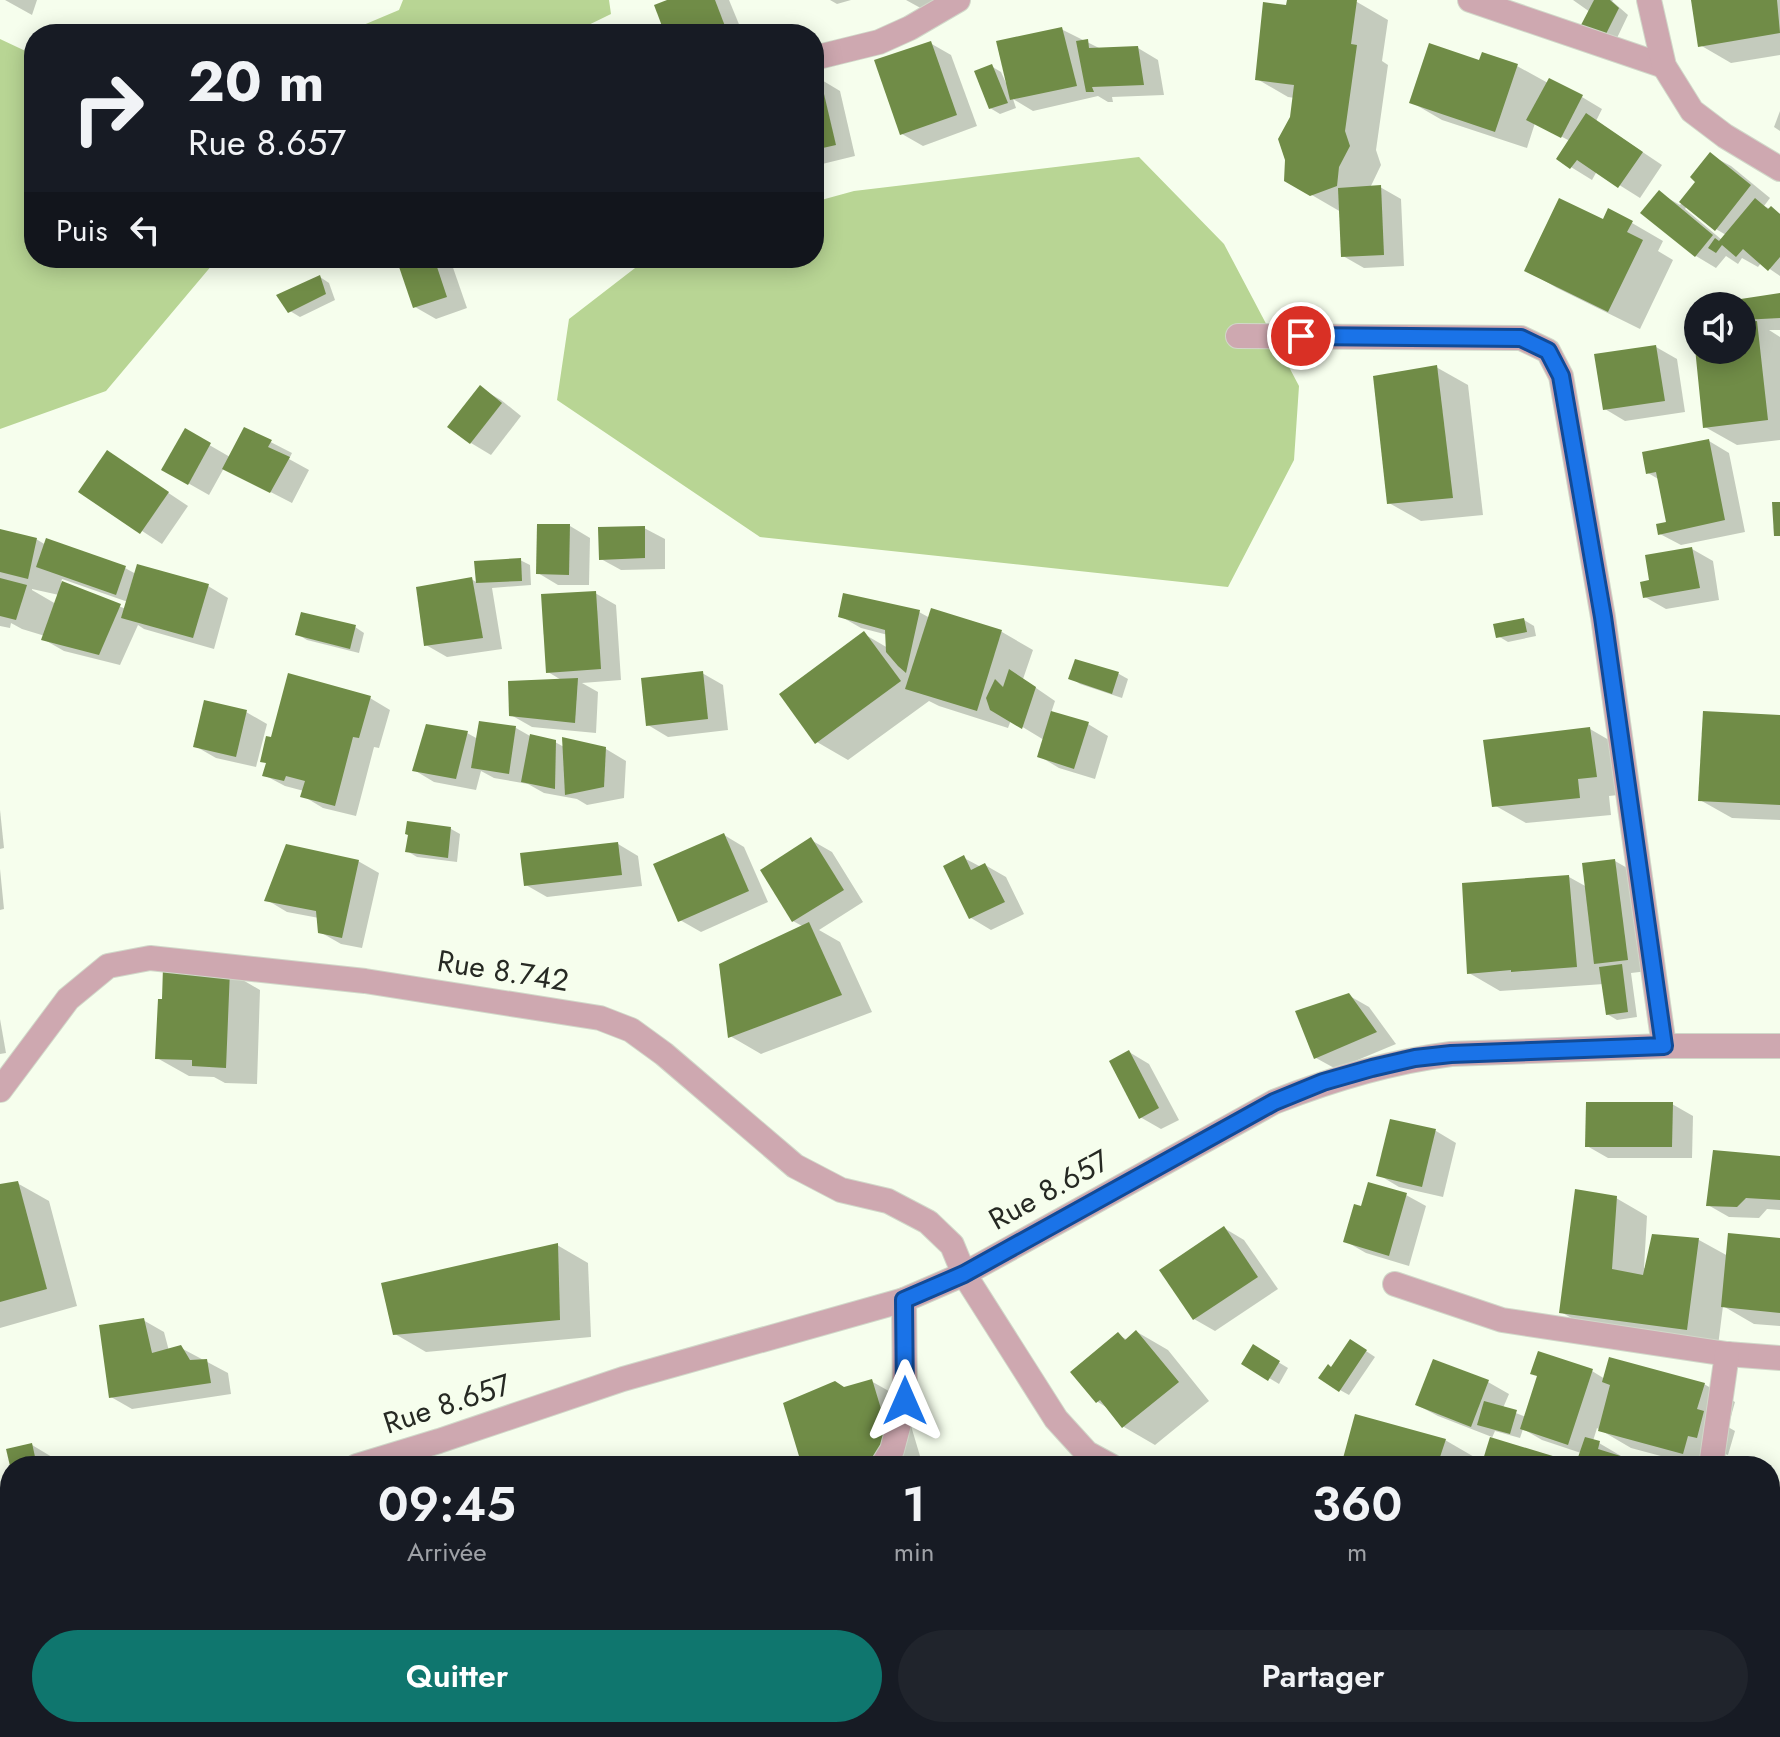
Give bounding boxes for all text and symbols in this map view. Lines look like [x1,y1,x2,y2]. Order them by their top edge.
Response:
text: 20 m [188,41,325,122]
icon: right [56,56,160,160]
text: Rue 8.657 [188,116,346,168]
icon: left [123,208,167,252]
text: Puis [56,209,107,252]
map controls [1684,292,1756,364]
button: sound [1684,292,1756,364]
pin [1267,302,1335,370]
icon: arrive [1279,314,1323,358]
street label: Rue 8.742 [434,939,572,1002]
street label: Rue 8.657 [981,1139,1117,1240]
position arrow [863,1359,947,1443]
street label: Rue 8.657 [377,1363,516,1444]
text: 09:45 [378,1470,516,1539]
text: 1 [902,1470,926,1539]
text: 360 [1312,1470,1402,1539]
text: Arrivée [407,1533,487,1571]
text: min [894,1533,934,1571]
text: m [1347,1533,1367,1571]
button: Quitter [32,1630,882,1722]
button: Partager [898,1630,1748,1722]

